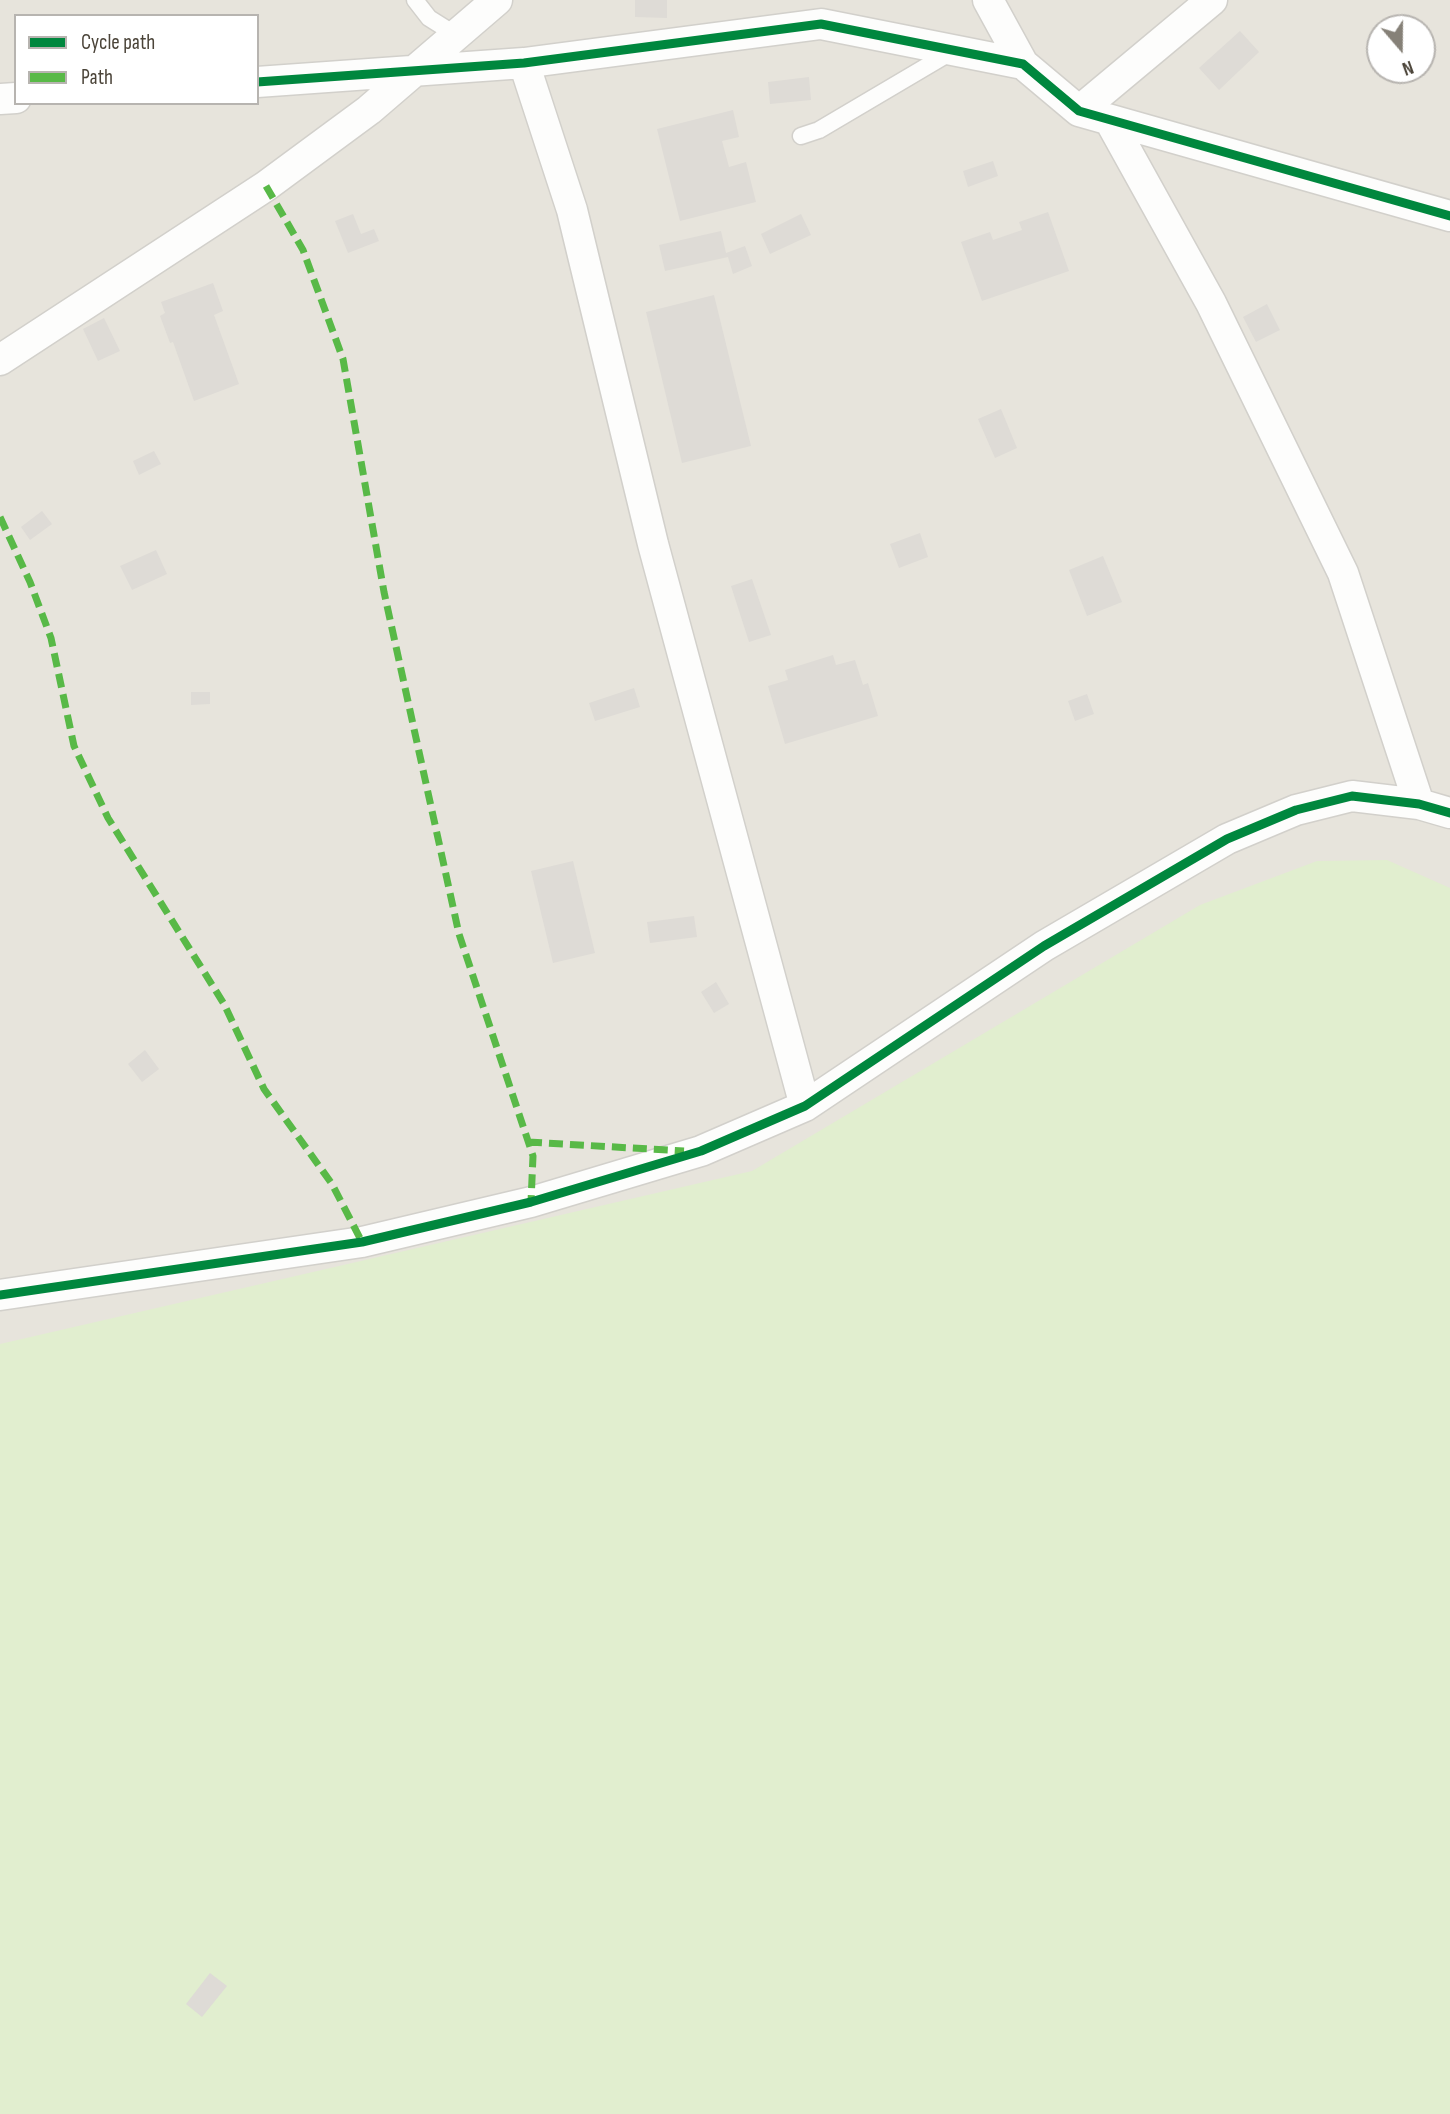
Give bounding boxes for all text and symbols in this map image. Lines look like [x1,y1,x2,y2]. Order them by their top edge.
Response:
legend [14,14,259,105]
north arrow [1366,14,1436,84]
text: Cycle path [81,30,155,55]
text: N [1399,55,1416,80]
text: Path [81,65,113,90]

